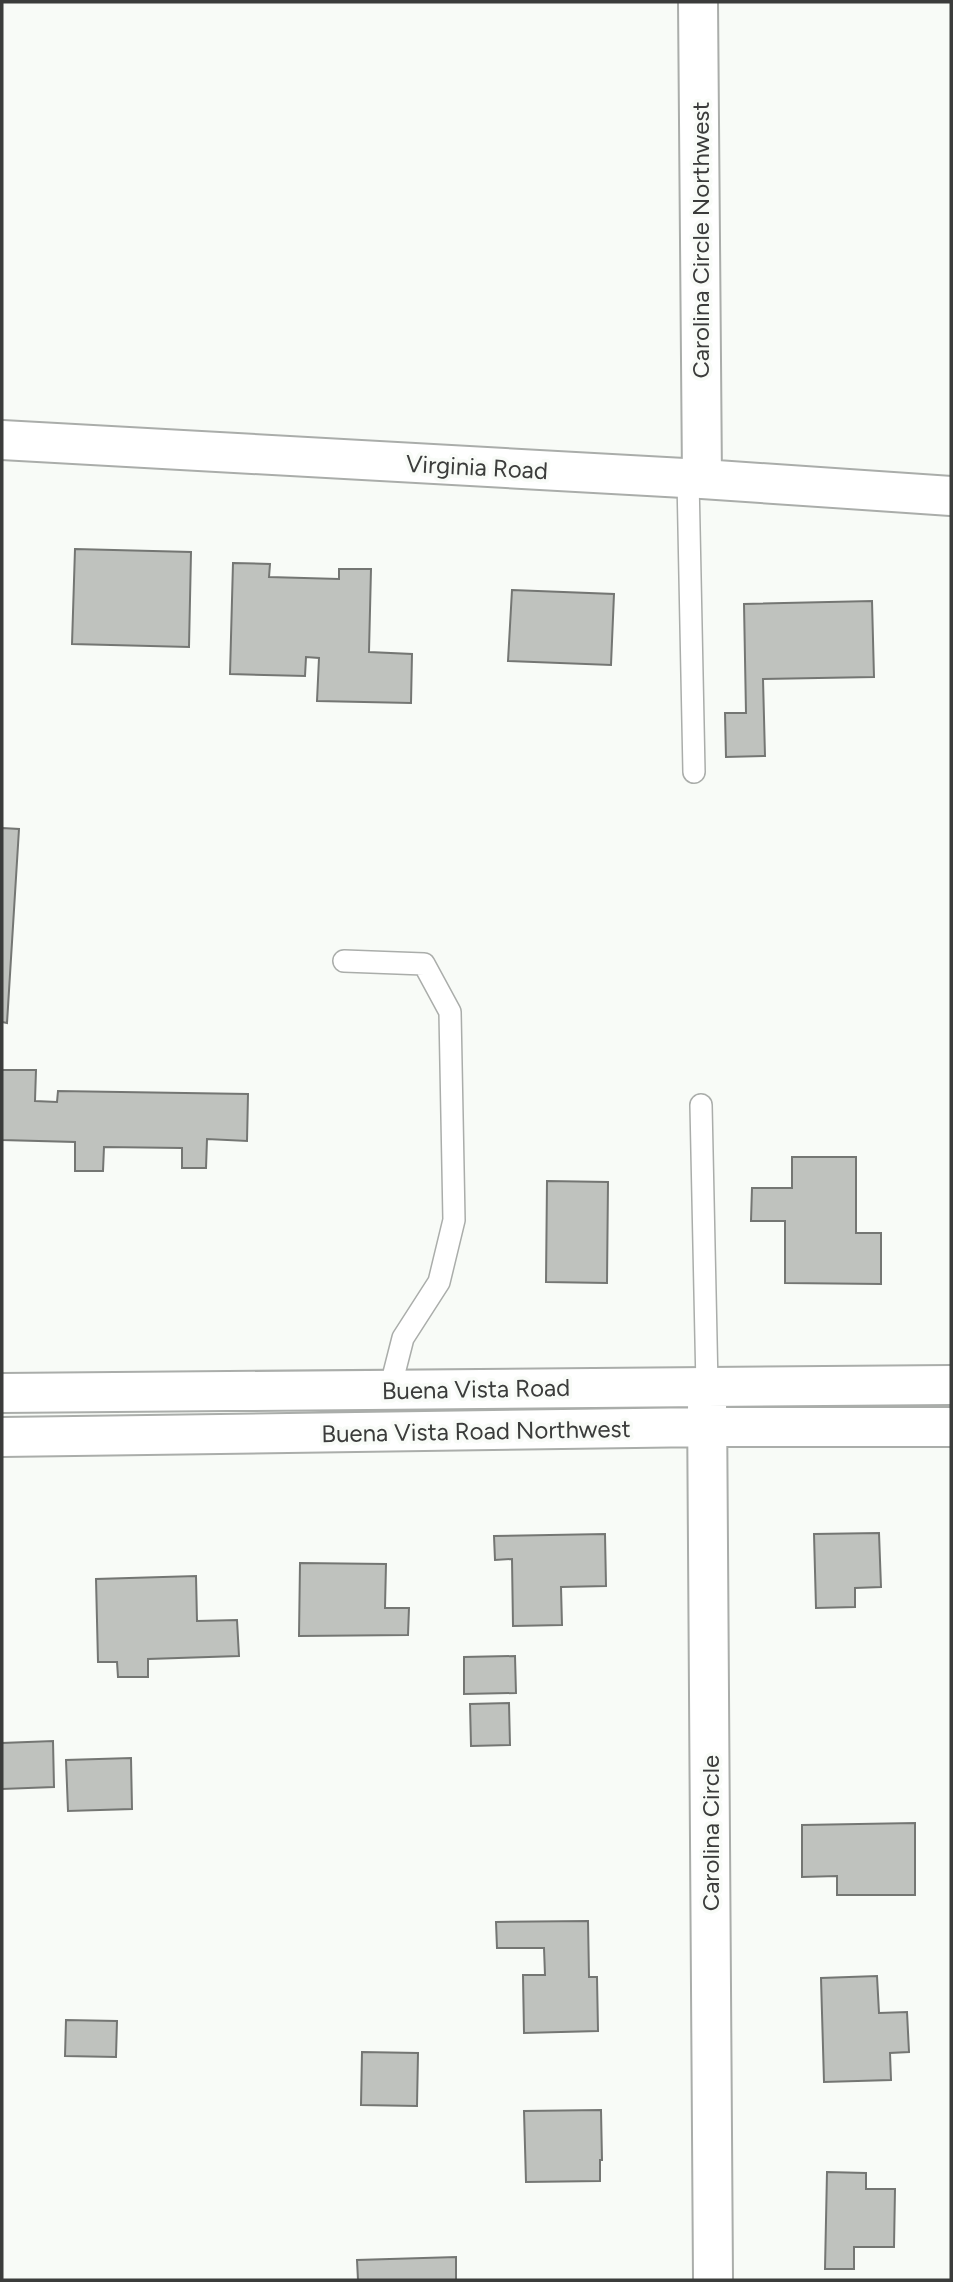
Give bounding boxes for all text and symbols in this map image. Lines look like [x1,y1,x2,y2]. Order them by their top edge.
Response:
street label: Carolina Circle Northwest [686,101,715,379]
street label: Virginia Road [405,449,549,485]
street label: Buena Vista Road [381,1373,571,1405]
street label: Buena Vista Road Northwest [321,1414,631,1448]
street label: Carolina Circle [696,1755,725,1911]

